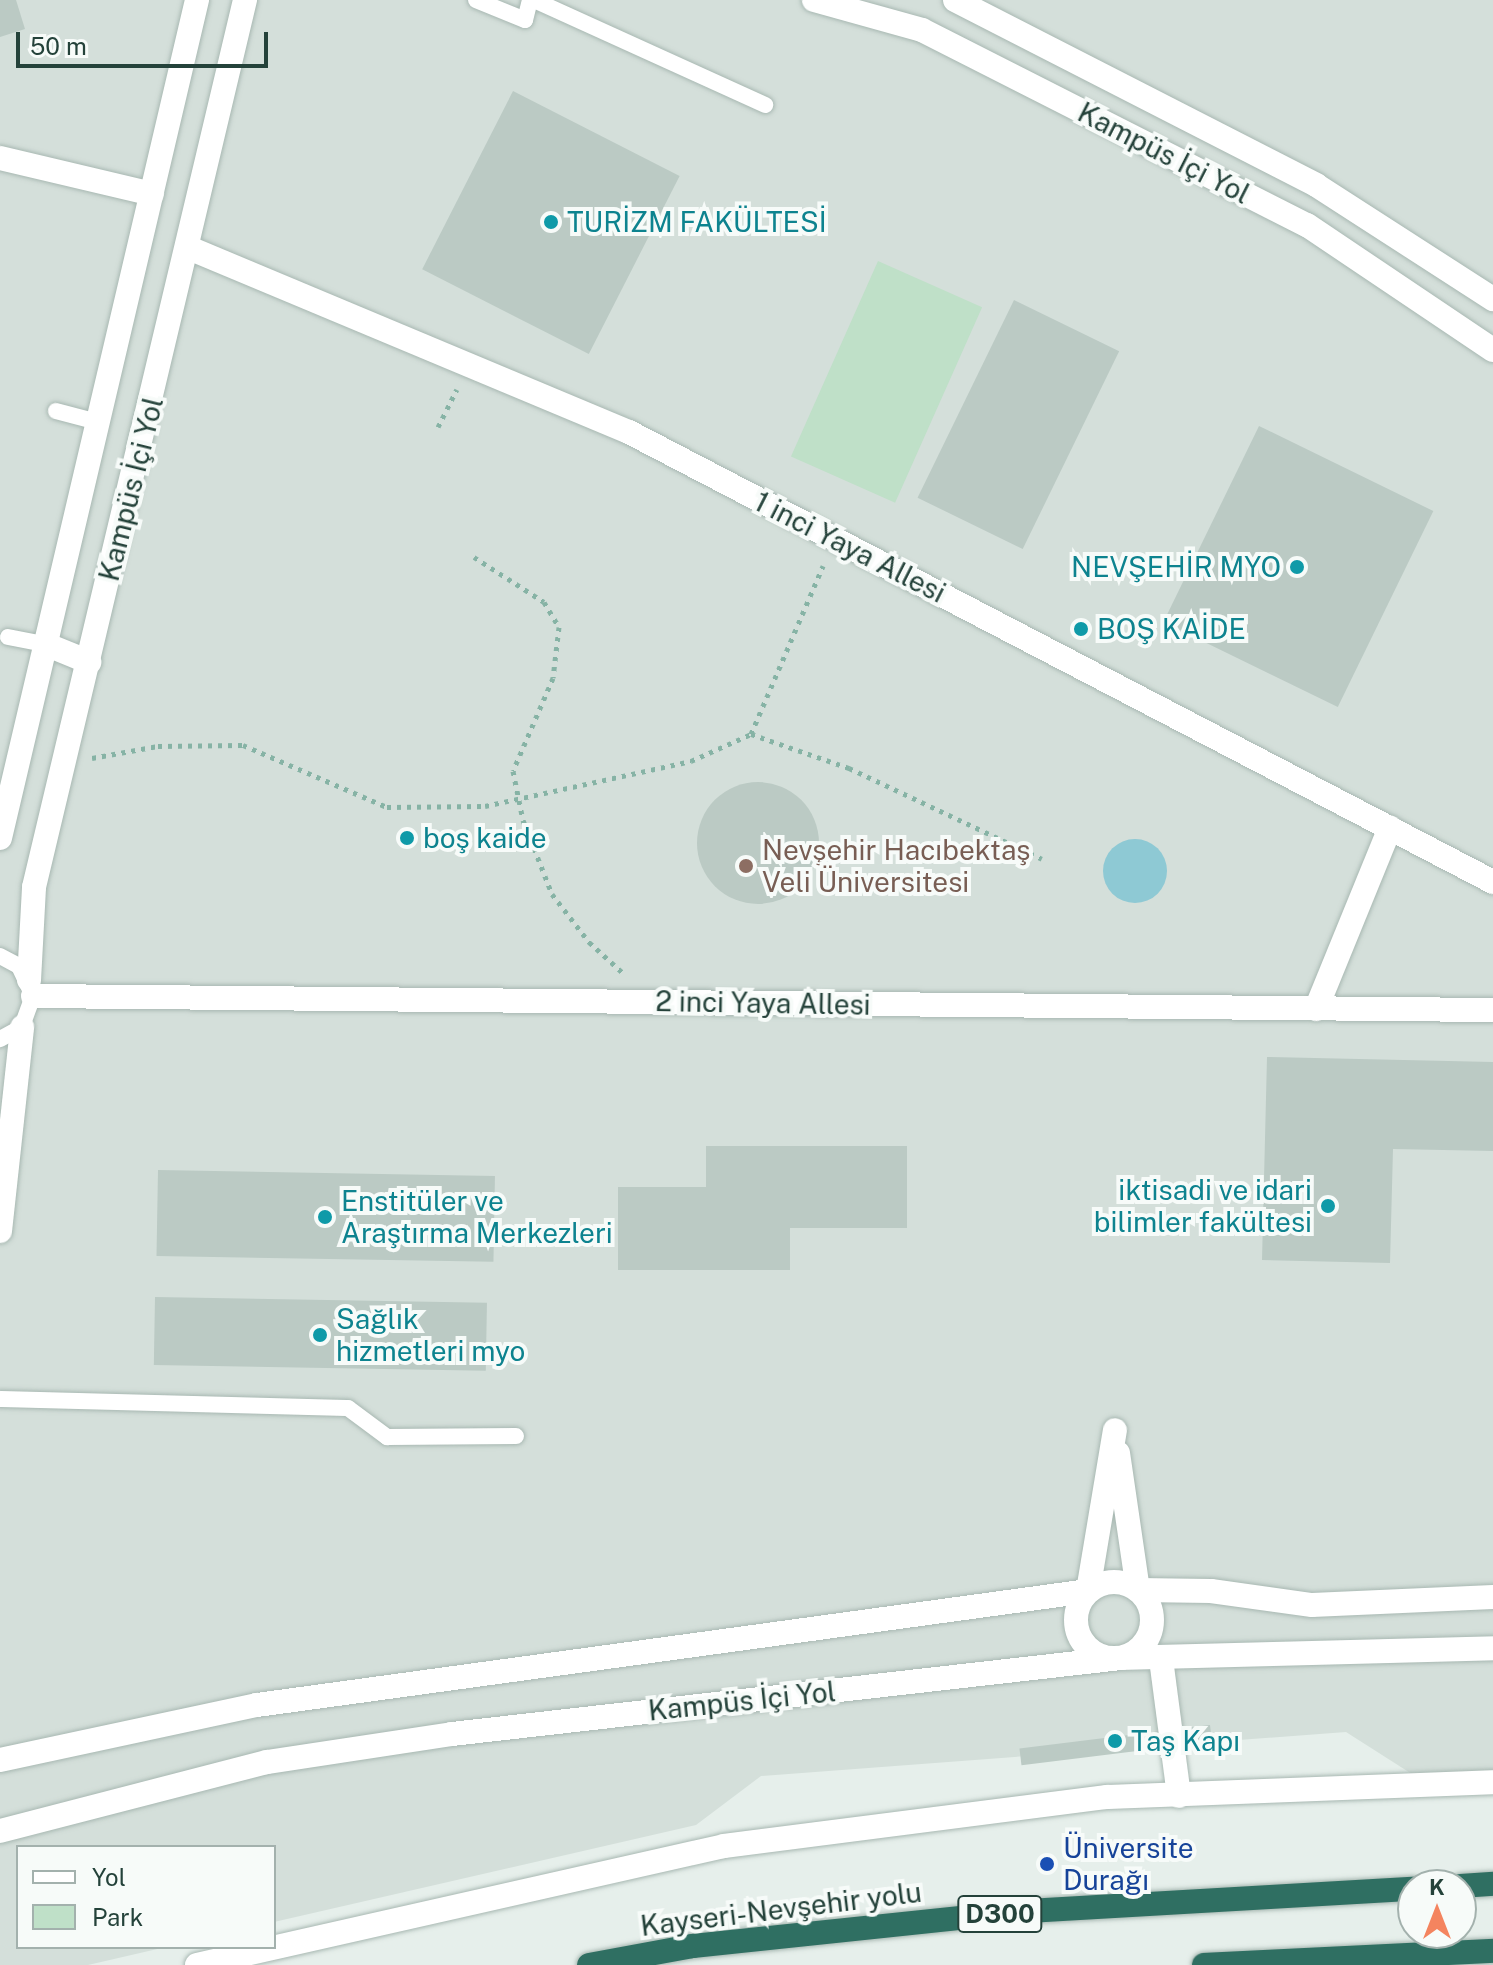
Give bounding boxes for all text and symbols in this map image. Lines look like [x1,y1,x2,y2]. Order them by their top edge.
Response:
scale bar [20,16,272,66]
text: 50 m [30,32,87,60]
street label: Kampüs İçi Yol [1072,95,1256,211]
place label: TURİZM FAKÜLTESİ [567,205,827,239]
marker: TURİZM FAKÜLTESİ [542,213,560,231]
street label: Kampüs İçi Yol [92,393,170,585]
street label: 1 inci Yaya Allesi [749,484,951,610]
place label: NEVŞEHİR MYO [1071,550,1281,584]
marker: NEVŞEHİR MYO [1288,558,1306,576]
place label: BOŞ KAİDE [1097,612,1246,646]
marker: BOŞ KAİDE [1072,620,1090,638]
place label: boş kaide [423,821,547,855]
marker: boş kaide [398,829,416,847]
place label: Nevşehir Hacıbektaş Veli Üniversitesi [762,833,1030,899]
marker: Nevşehir Hacıbektaş Veli Üniversitesi [737,857,755,875]
street label: 2 inci Yaya Allesi [655,984,871,1022]
place label: iktisadi ve idari bilimler fakültesi [1094,1173,1312,1239]
place label: Enstitüler ve Araştırma Merkezleri [341,1184,613,1250]
marker: iktisadi ve idari bilimler fakültesi [1319,1197,1337,1215]
marker: Enstitüler ve Araştırma Merkezleri [316,1208,334,1226]
place label: Sağlık hizmetleri myo [336,1302,525,1368]
marker: Sağlık hizmetleri myo [311,1326,329,1344]
street label: Kampüs İçi Yol [646,1674,838,1728]
place label: Taş Kapı [1131,1724,1240,1758]
marker: Taş Kapı [1106,1732,1124,1750]
place label: Üniversite Durağı [1063,1831,1194,1897]
legend [16,1845,276,1949]
marker: Üniversite Durağı [1038,1855,1056,1873]
text: Yol [92,1863,126,1891]
north arrow [1397,1869,1477,1949]
text: K [1429,1874,1445,1900]
street label: Kayseri-Nevşehir yolu [638,1875,924,1943]
road number: D300 [956,1892,1044,1936]
text: Park [92,1903,143,1931]

